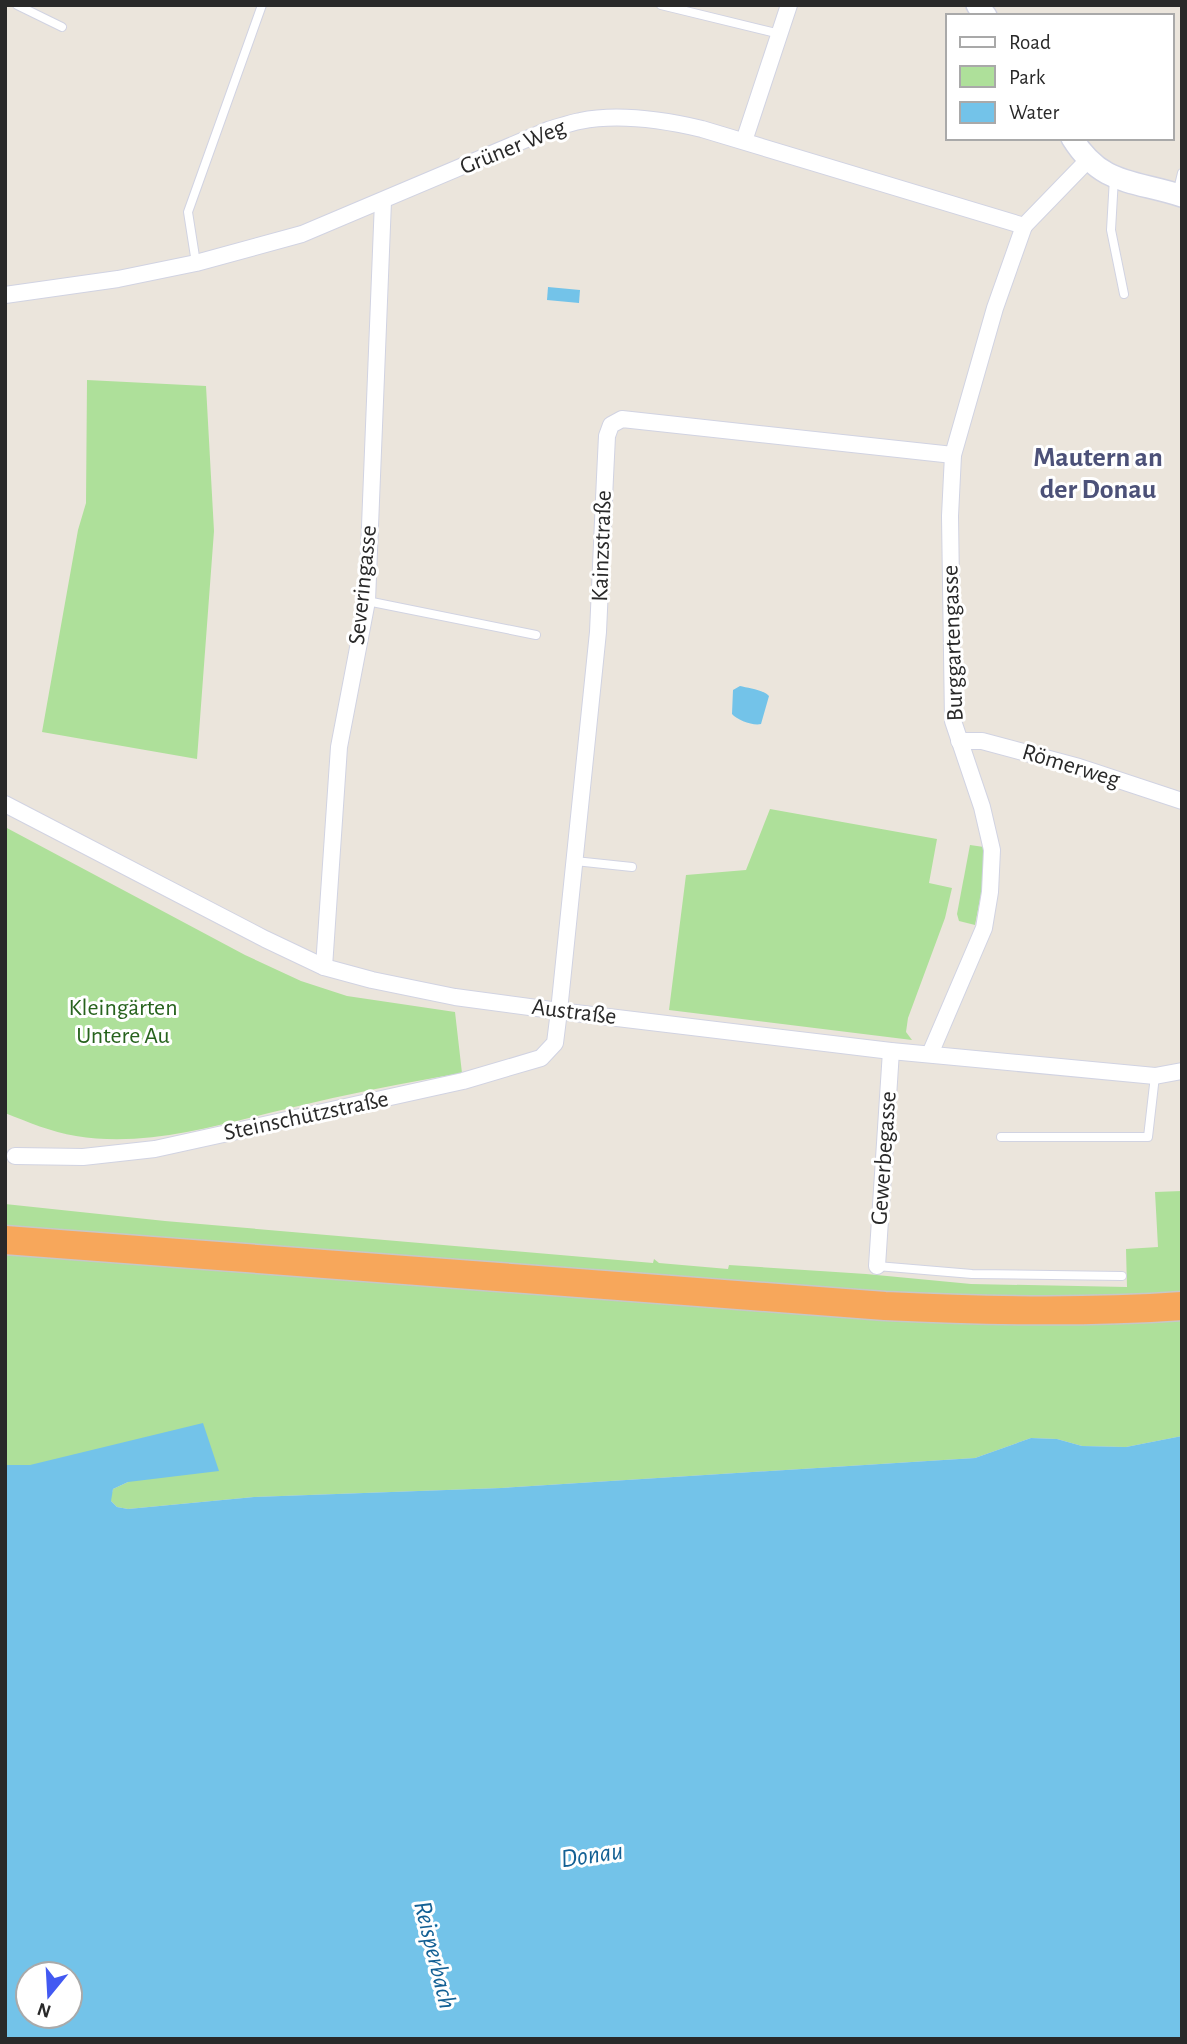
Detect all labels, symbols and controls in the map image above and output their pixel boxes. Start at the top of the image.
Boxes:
legend [946,14,1173,140]
text: Road [1009,32,1051,53]
text: Park [1009,67,1046,88]
text: Water [1009,102,1059,123]
street label: Grüner Weg [457,115,570,179]
district label: Mautern an der Donau [1033,444,1163,504]
street label: Kainzstraße [588,490,616,602]
street label: Severingasse [345,524,381,646]
street label: Burggartengasse [938,564,968,722]
street label: Römerweg [1019,740,1123,792]
street label: Austraße [530,995,618,1029]
park label: Kleingärten Untere Au [68,996,178,1048]
street label: Steinschützstraße [221,1087,391,1145]
street label: Gewerbegasse [867,1090,901,1226]
water label: Donau [559,1838,625,1872]
water label: Reisperbach [409,1898,461,2012]
north arrow [14,1960,84,2030]
text: N [35,1999,53,2021]

